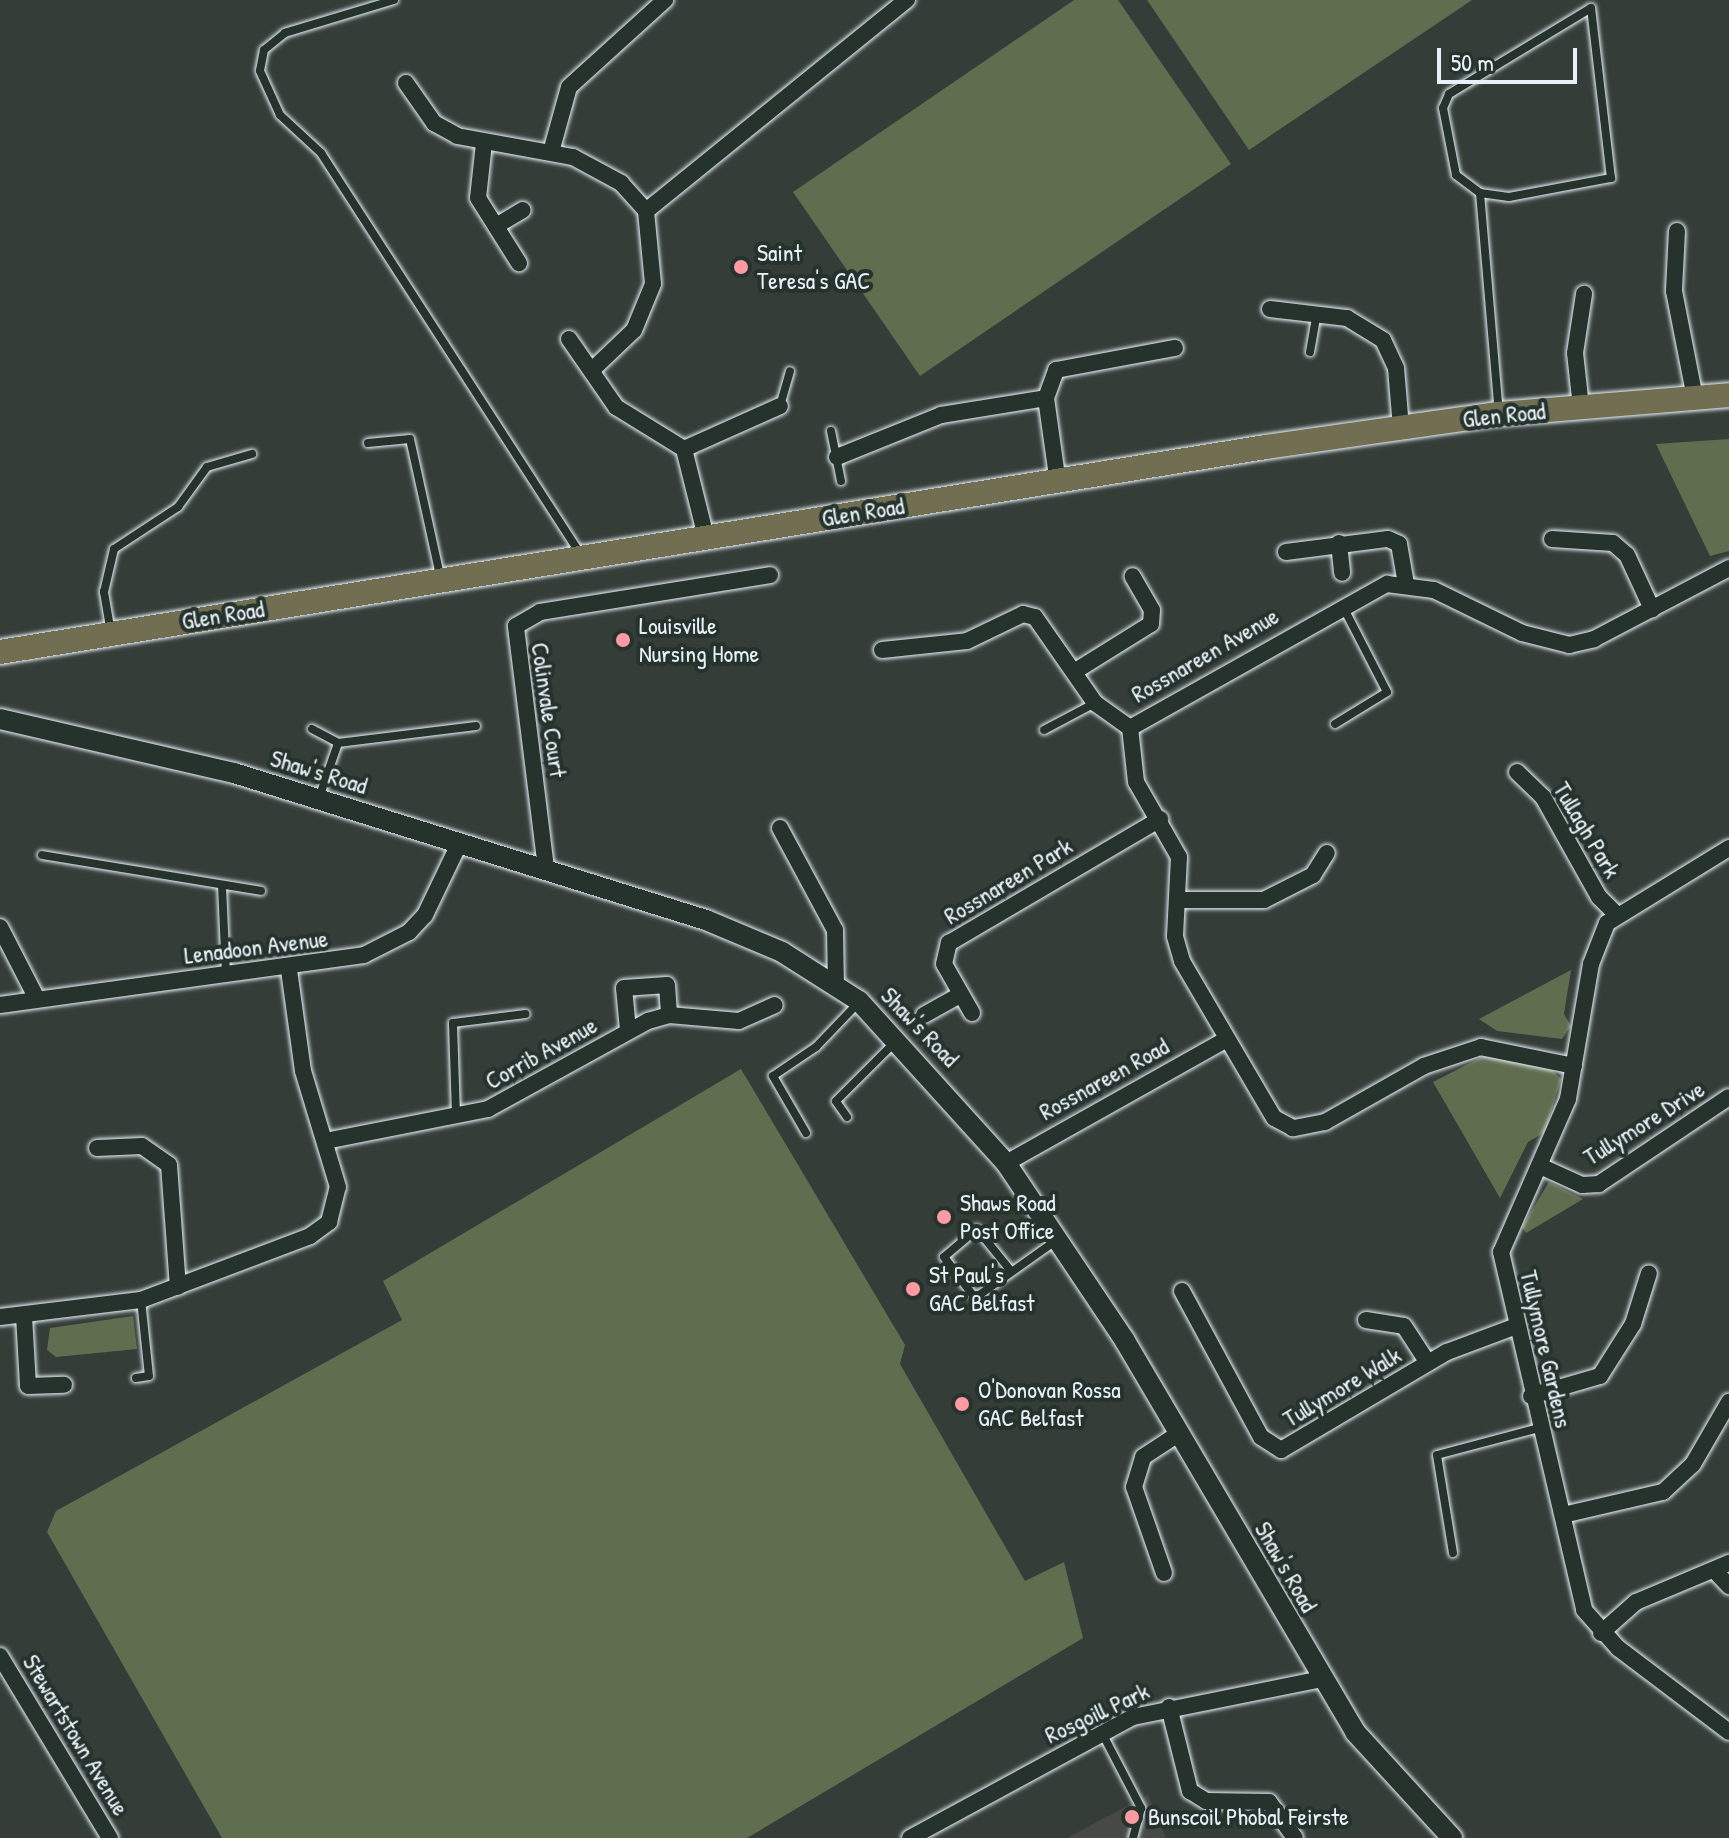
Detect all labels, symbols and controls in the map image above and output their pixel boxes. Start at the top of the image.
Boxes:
scale bar [1441,32,1581,82]
text: 50 m [1451,46,1494,78]
place label: Saint Teresa's GAC [757,239,870,295]
marker: Saint Teresa's GAC [732,258,750,276]
street label: Glen Road [1461,396,1547,434]
street label: Glen Road [820,491,906,533]
street label: Glen Road [180,594,266,636]
street label: Rossnareen Avenue [1126,601,1284,709]
place label: Louisville Nursing Home [639,612,759,668]
marker: Louisville Nursing Home [614,631,632,649]
street label: Colinvale Court [525,641,573,779]
street label: Shaw's Road [267,744,371,800]
street label: Tullagh Park [1547,777,1627,883]
street label: Rossnareen Park [939,832,1077,930]
street label: Lenadoon Avenue [182,924,330,970]
street label: Shaw's Road [875,981,965,1073]
street label: Corrib Avenue [480,1011,602,1095]
street label: Rossnareen Road [1034,1032,1174,1126]
street label: Tullymore Drive [1578,1075,1710,1171]
place label: Shaws Road Post Office [960,1189,1056,1245]
marker: Shaws Road Post Office [935,1208,953,1226]
place label: St Paul's GAC Belfast [929,1261,1035,1317]
street label: Tullymore Gardens [1514,1267,1578,1431]
marker: St Paul's GAC Belfast [904,1280,922,1298]
street label: Tullymore Walk [1278,1341,1406,1433]
place label: O'Donovan Rossa GAC Belfast [978,1376,1121,1432]
marker: O'Donovan Rossa GAC Belfast [953,1395,971,1413]
street label: Shaw's Road [1249,1517,1323,1617]
street label: Stewartstown Avenue [17,1649,135,1821]
street label: Rosgoill Park [1040,1676,1154,1750]
place label: Bunscoil Phobal Feirste [1148,1803,1349,1831]
marker: Bunscoil Phobal Feirste [1123,1808,1141,1826]

